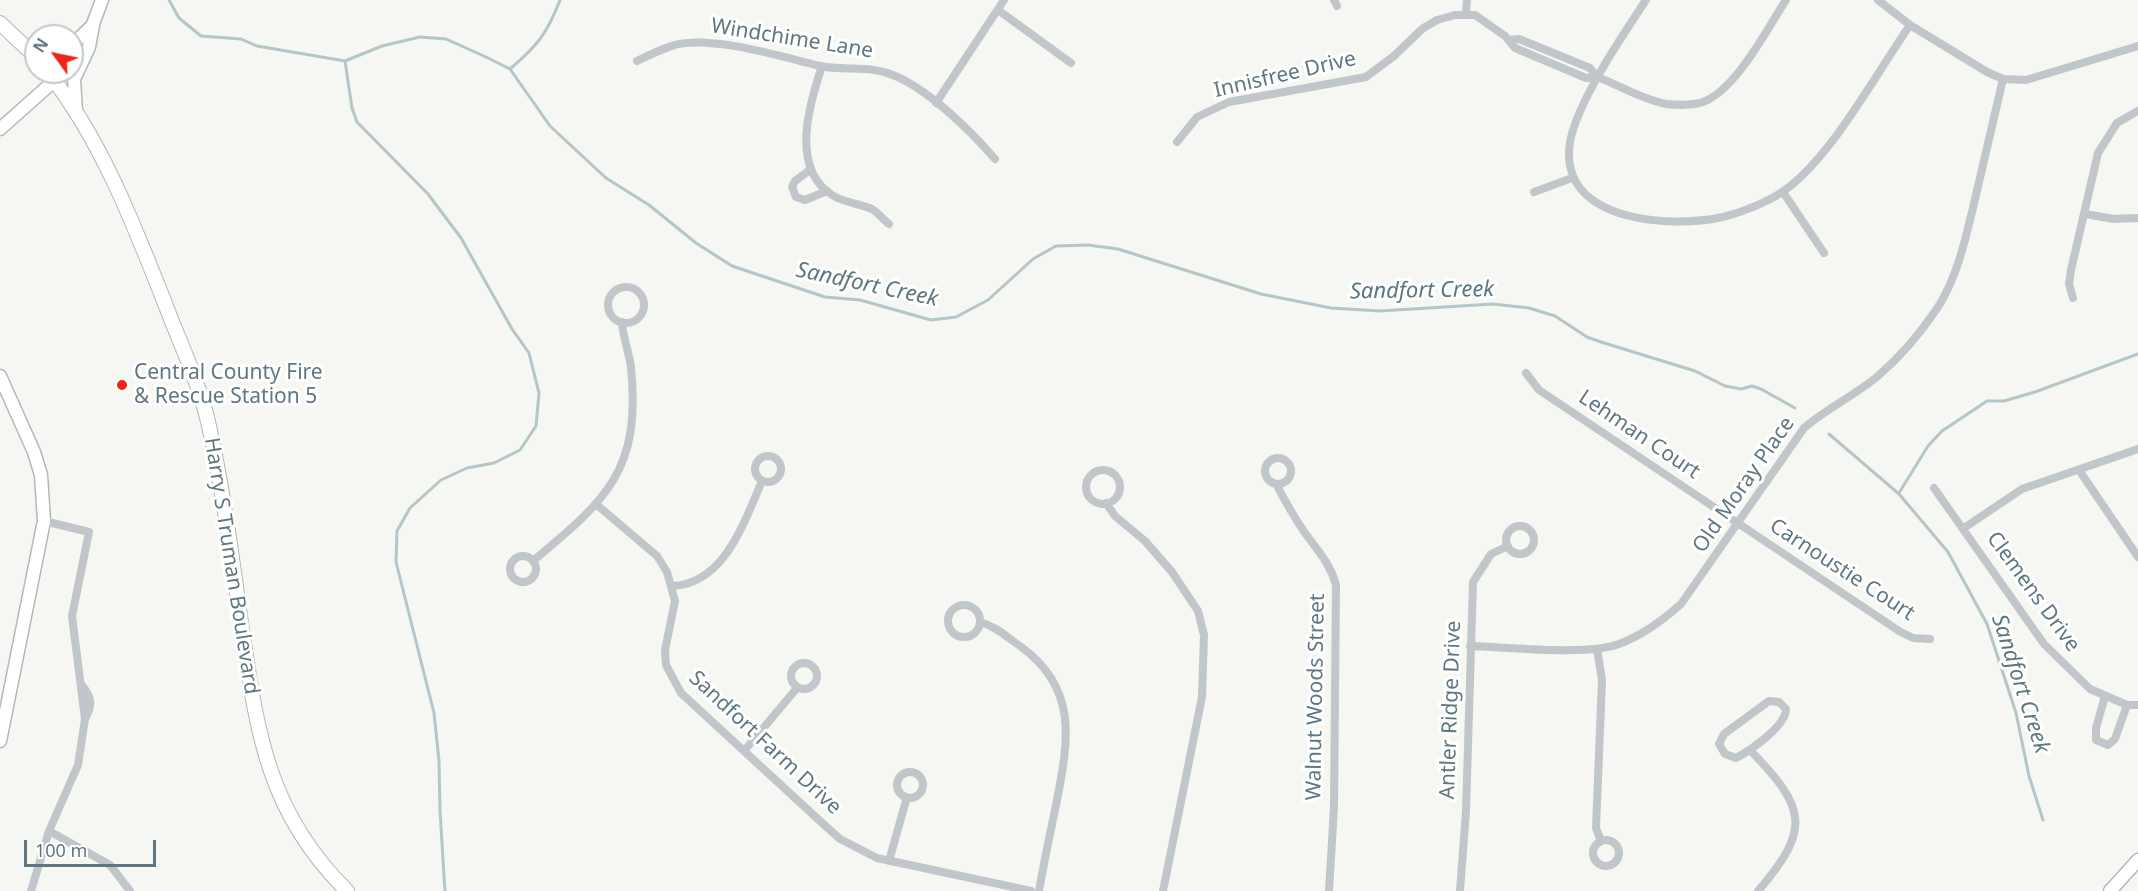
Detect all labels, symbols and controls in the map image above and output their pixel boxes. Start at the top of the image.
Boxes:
street label: Windchime Lane [709,14,875,64]
north arrow [24,24,84,84]
text: N [28,34,53,57]
street label: Innisfree Drive [1211,46,1359,104]
water label: Sandfort Creek [794,257,940,313]
water label: Sandfort Creek [1350,277,1494,305]
place label: Central County Fire & Rescue Station 5 [134,360,323,410]
marker: Central County Fire & Rescue Station 5 [115,378,129,392]
street label: Lehman Court [1574,385,1704,485]
street label: Old Moray Place [1688,412,1800,558]
street label: Harry S Truman Boulevard [198,436,264,696]
street label: Carnoustie Court [1765,514,1919,626]
street label: Clemens Drive [1981,527,2085,657]
street label: Walnut Woods Street [1302,593,1330,801]
water label: Sandfort Creek [1985,611,2055,757]
street label: Antler Ridge Drive [1435,620,1467,800]
street label: Sandfort Farm Drive [684,666,846,820]
scale bar [27,828,159,866]
text: 100 m [35,838,87,862]

